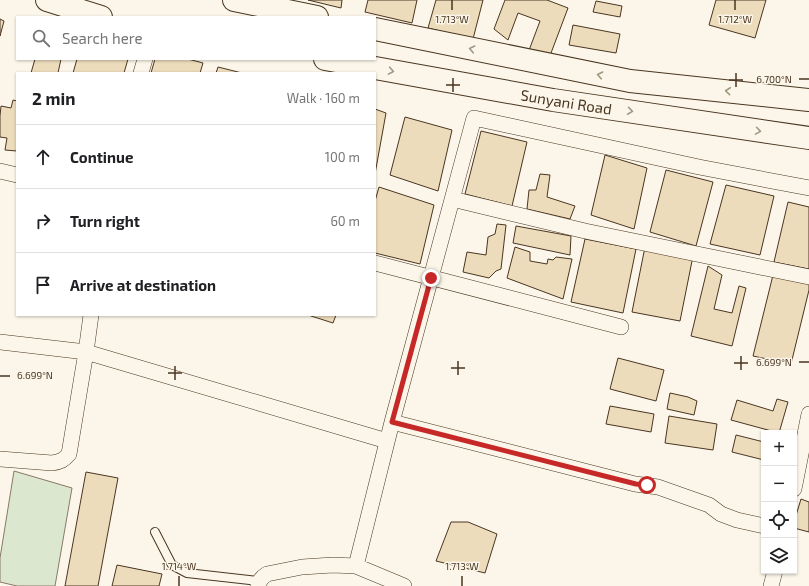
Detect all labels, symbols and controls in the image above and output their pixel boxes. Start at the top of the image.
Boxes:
text: 1.713°W [435,13,469,25]
text: 1.712°W [718,13,752,25]
search box [16,16,376,60]
icon: search [30,27,52,49]
text: Search here [62,29,143,47]
one-way arrow [469,45,475,53]
one-way arrow [388,66,394,75]
one-way arrow [596,71,603,80]
text: 6.700°N [756,73,792,85]
street label: Sunyani Road [519,85,613,118]
one-way arrow [725,87,731,96]
text: 2 min [32,88,75,108]
text: Walk · 160 m [287,90,360,106]
one-way arrow [627,106,633,115]
one-way arrow [755,126,761,135]
icon: ahead [32,146,54,168]
text: Continue [70,148,133,166]
text: 100 m [325,149,360,165]
icon: right [32,210,54,232]
text: Turn right [70,212,140,230]
text: 60 m [330,213,360,229]
route end [422,269,440,287]
icon: arrive [32,274,54,296]
text: Arrive at destination [70,276,216,294]
text: 6.699°N [756,356,792,368]
text: 6.699°N [17,369,53,381]
map controls [761,430,797,574]
button: + [761,430,797,466]
button: − [761,466,797,502]
route start [638,476,656,494]
button: locate [761,502,797,538]
button: layers [761,538,797,574]
text: 1.714°W [162,560,197,572]
text: 1.713°W [445,560,479,572]

